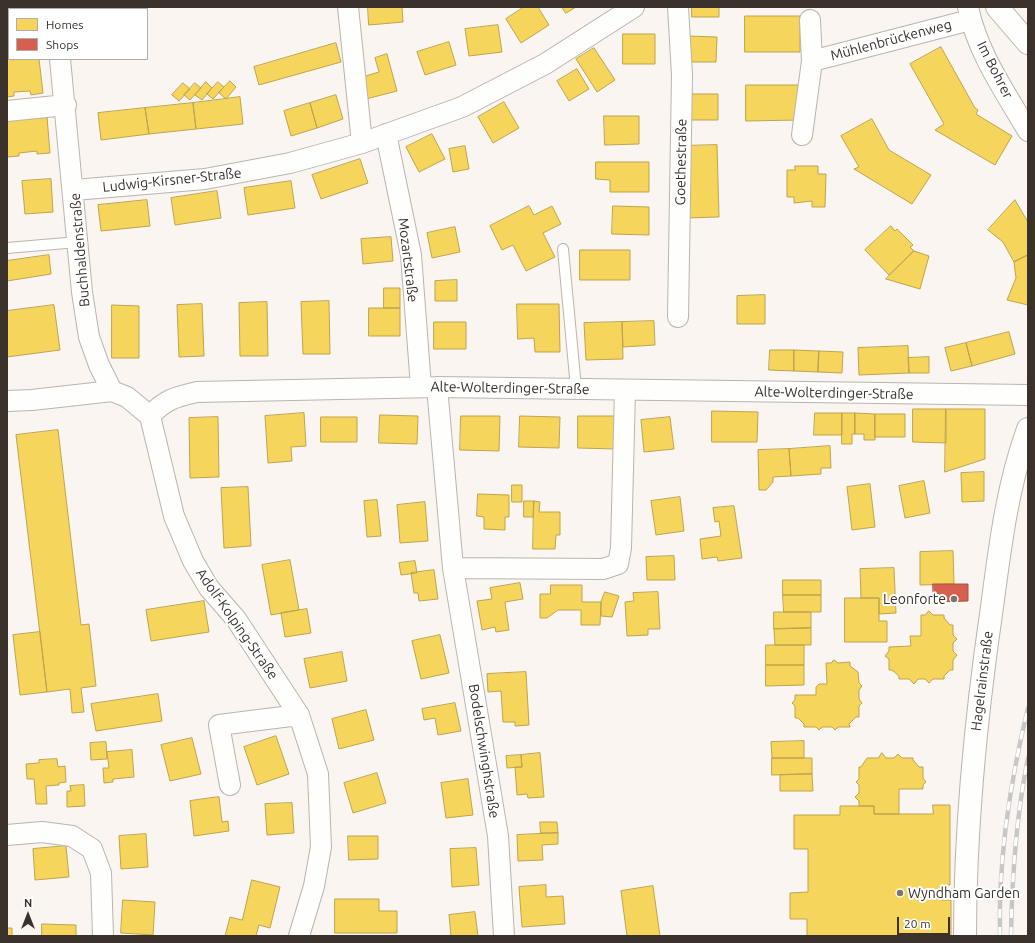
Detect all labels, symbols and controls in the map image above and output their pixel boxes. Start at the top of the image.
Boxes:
legend [8,8,148,60]
street label: Mühlenbrückenweg [829,16,953,64]
text: Homes [46,18,84,31]
text: Shops [46,38,78,51]
street label: Im Bohrer [973,38,1017,102]
street label: Goethestraße [672,119,690,205]
street label: Ludwig-Kirsner-Straße [102,164,242,196]
street label: Buchhaldenstraße [67,192,93,308]
street label: Mozartstraße [394,217,422,303]
street label: Alte-Wolterdinger-Straße [430,378,590,398]
street label: Alte-Wolterdinger-Straße [754,383,914,403]
street label: Adolf-Kolping-Straße [192,565,282,683]
place label: Leonforte [883,591,946,607]
marker: Leonforte [949,594,959,604]
street label: Hagelrainstraße [968,630,996,732]
street label: Bodelschwinghstraße [465,683,503,819]
place label: Wyndham Garden [908,885,1020,901]
marker: Wyndham Garden [895,888,905,898]
north arrow [8,895,48,935]
text: N [24,897,32,909]
scale bar [899,909,952,935]
text: 20 m [904,917,931,930]

